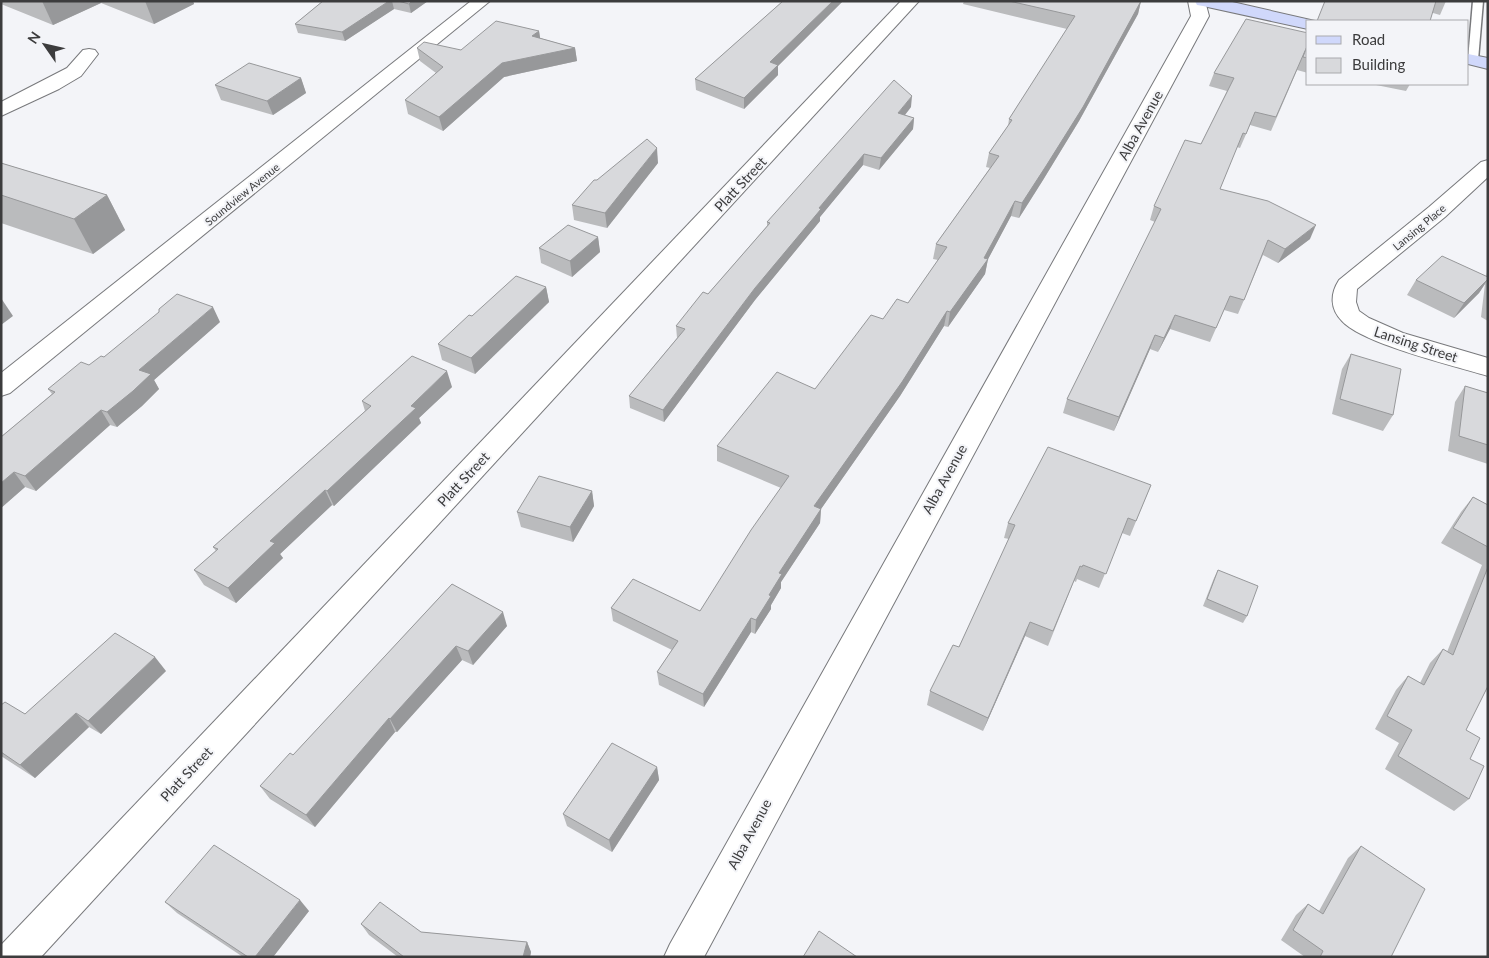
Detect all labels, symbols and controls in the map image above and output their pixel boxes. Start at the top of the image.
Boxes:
north arrow [20,20,70,70]
legend [1306,20,1469,85]
text: N [24,28,44,47]
text: Road [1352,30,1385,48]
text: Building [1352,55,1405,73]
street label: Alba Avenue [1114,87,1166,163]
street label: Platt Street [710,153,770,215]
street label: Soundview Avenue [202,160,282,228]
street label: Lansing Place [1390,201,1448,253]
street label: Lansing Street [1372,322,1460,366]
street label: Alba Avenue [918,441,970,517]
street label: Platt Street [433,448,493,510]
street label: Platt Street [156,743,216,805]
street label: Alba Avenue [723,796,775,872]

